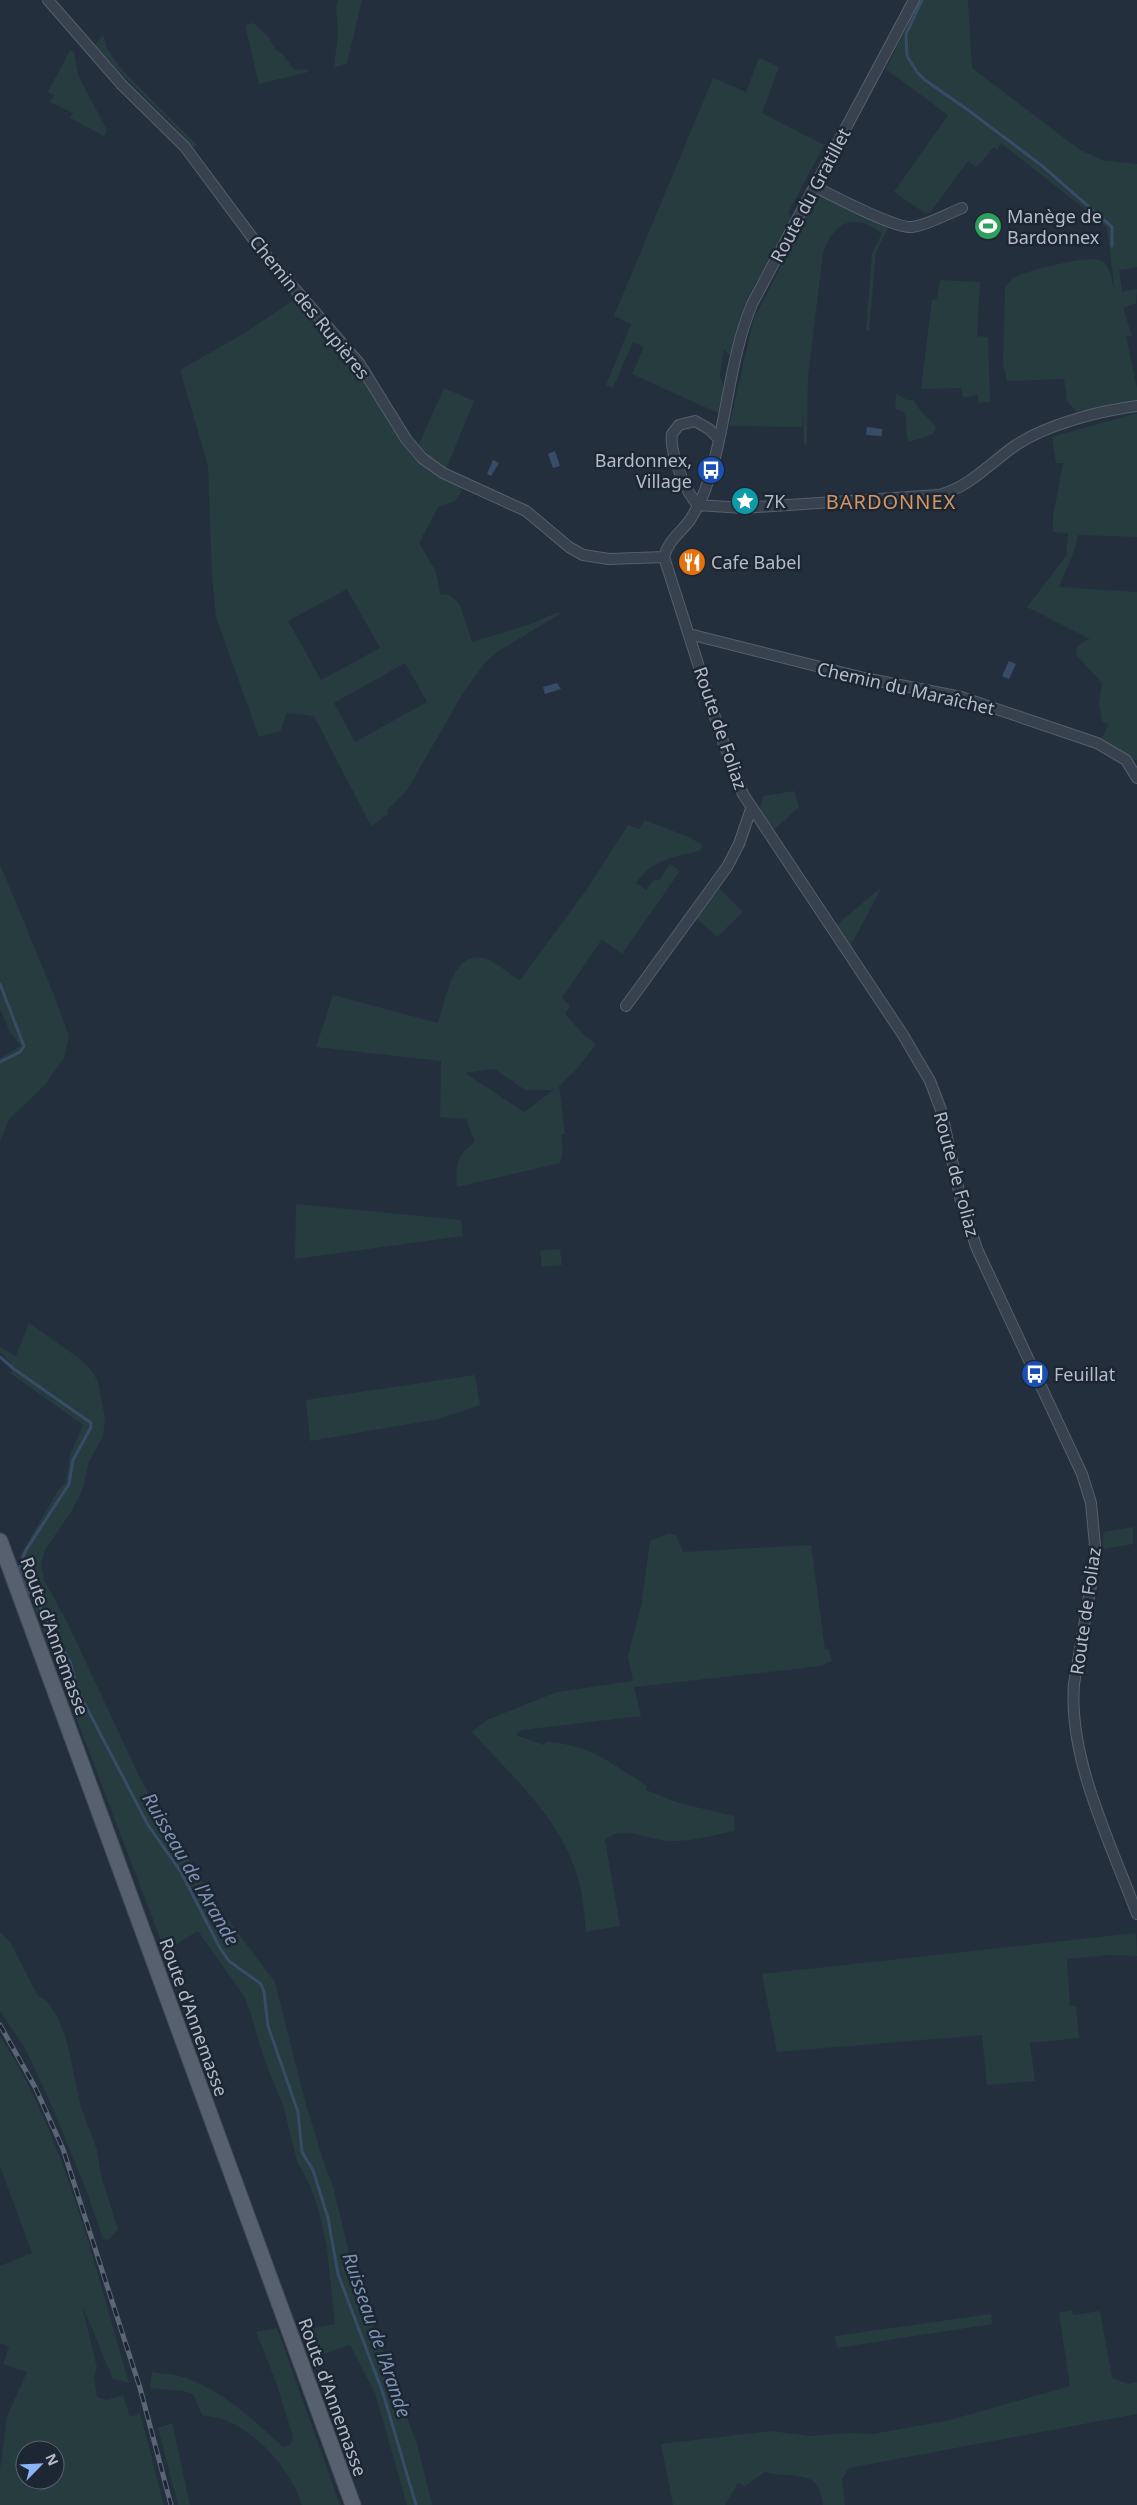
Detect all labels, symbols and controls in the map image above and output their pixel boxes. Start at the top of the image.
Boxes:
street label: Route du Gratillet [764,123,856,266]
place label: Manège de Bardonnex [1007,204,1102,249]
sports icon: Manège de Bardonnex [973,211,1003,241]
street label: Chemin des Rupières [245,230,375,384]
place label: Bardonnex, Village [595,448,692,493]
bus stop icon: Bardonnex, Village [696,455,726,485]
place icon: 7K [730,486,760,516]
district label: BARDONNEX [826,488,956,515]
place label: 7K [764,489,786,513]
restaurant icon: Cafe Babel [677,547,707,577]
place label: Cafe Babel [711,550,801,574]
street label: Chemin du Maraîchet [815,656,998,720]
street label: Route de Foliaz [689,663,753,793]
street label: Route de Foliaz [929,1109,985,1239]
bus stop icon: Feuillat [1020,1359,1050,1389]
place label: Feuillat [1054,1362,1116,1386]
street label: Route de Foliaz [1064,1546,1106,1676]
street label: Route d'Annemasse [15,1554,95,1718]
water label: Ruisseau de l'Arande [137,1788,245,1950]
street label: Route d'Annemasse [154,1935,234,2099]
water label: Ruisseau de l'Arande [337,2249,417,2421]
street label: Route d'Annemasse [293,2315,373,2479]
north arrow [15,2440,65,2490]
text: N [41,2450,63,2469]

